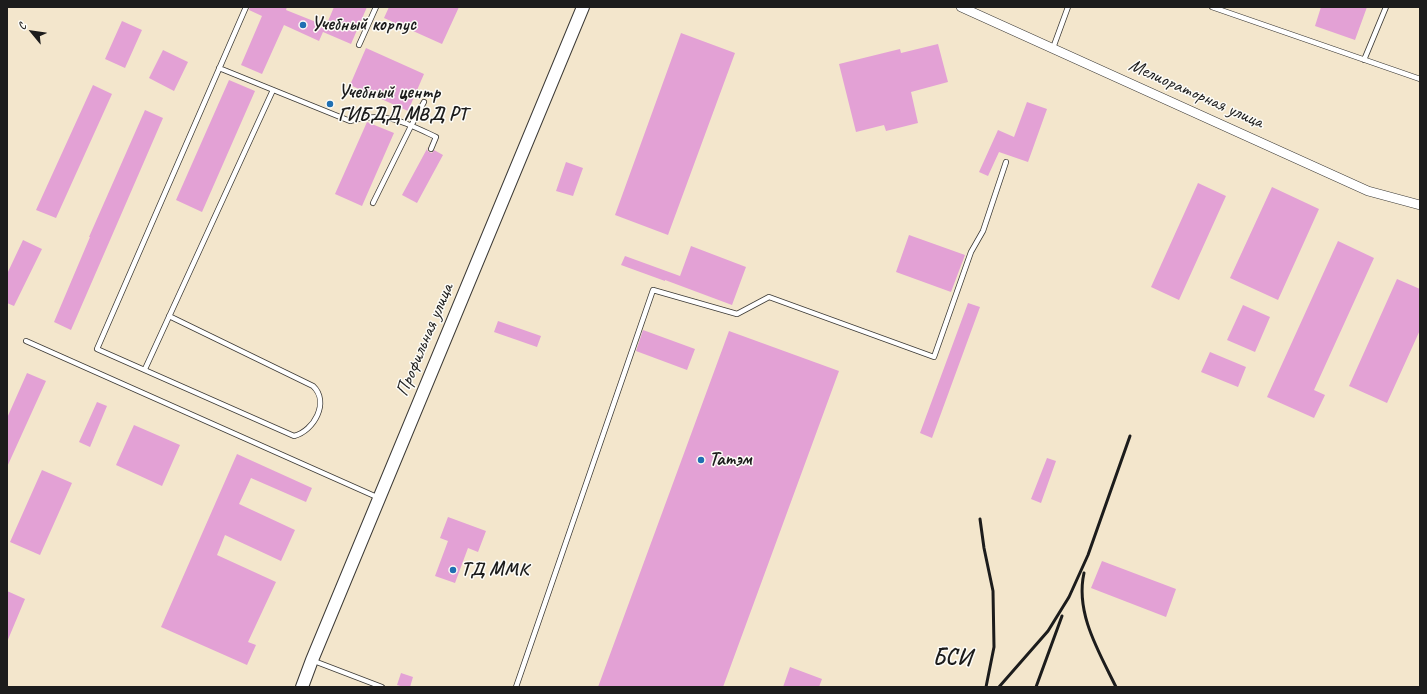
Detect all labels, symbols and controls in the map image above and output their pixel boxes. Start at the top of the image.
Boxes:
north arrow [12,12,52,52]
place label: Учебный корпус [311,14,416,36]
text: С [14,20,29,32]
marker: Учебный корпус [298,20,308,30]
street label: Мелиораторная улица [1125,54,1267,134]
place label: Учебный центр ГИБДД МВД РТ [338,82,467,126]
marker: Учебный центр ГИБДД МВД РТ [325,99,335,109]
street label: Профильная улица [391,280,459,400]
place label: Татэм [709,449,752,471]
marker: Татэм [696,455,706,465]
place label: ТД ММК [461,559,528,581]
marker: ТД ММК [448,565,458,575]
district label: БСИ [932,644,972,672]

